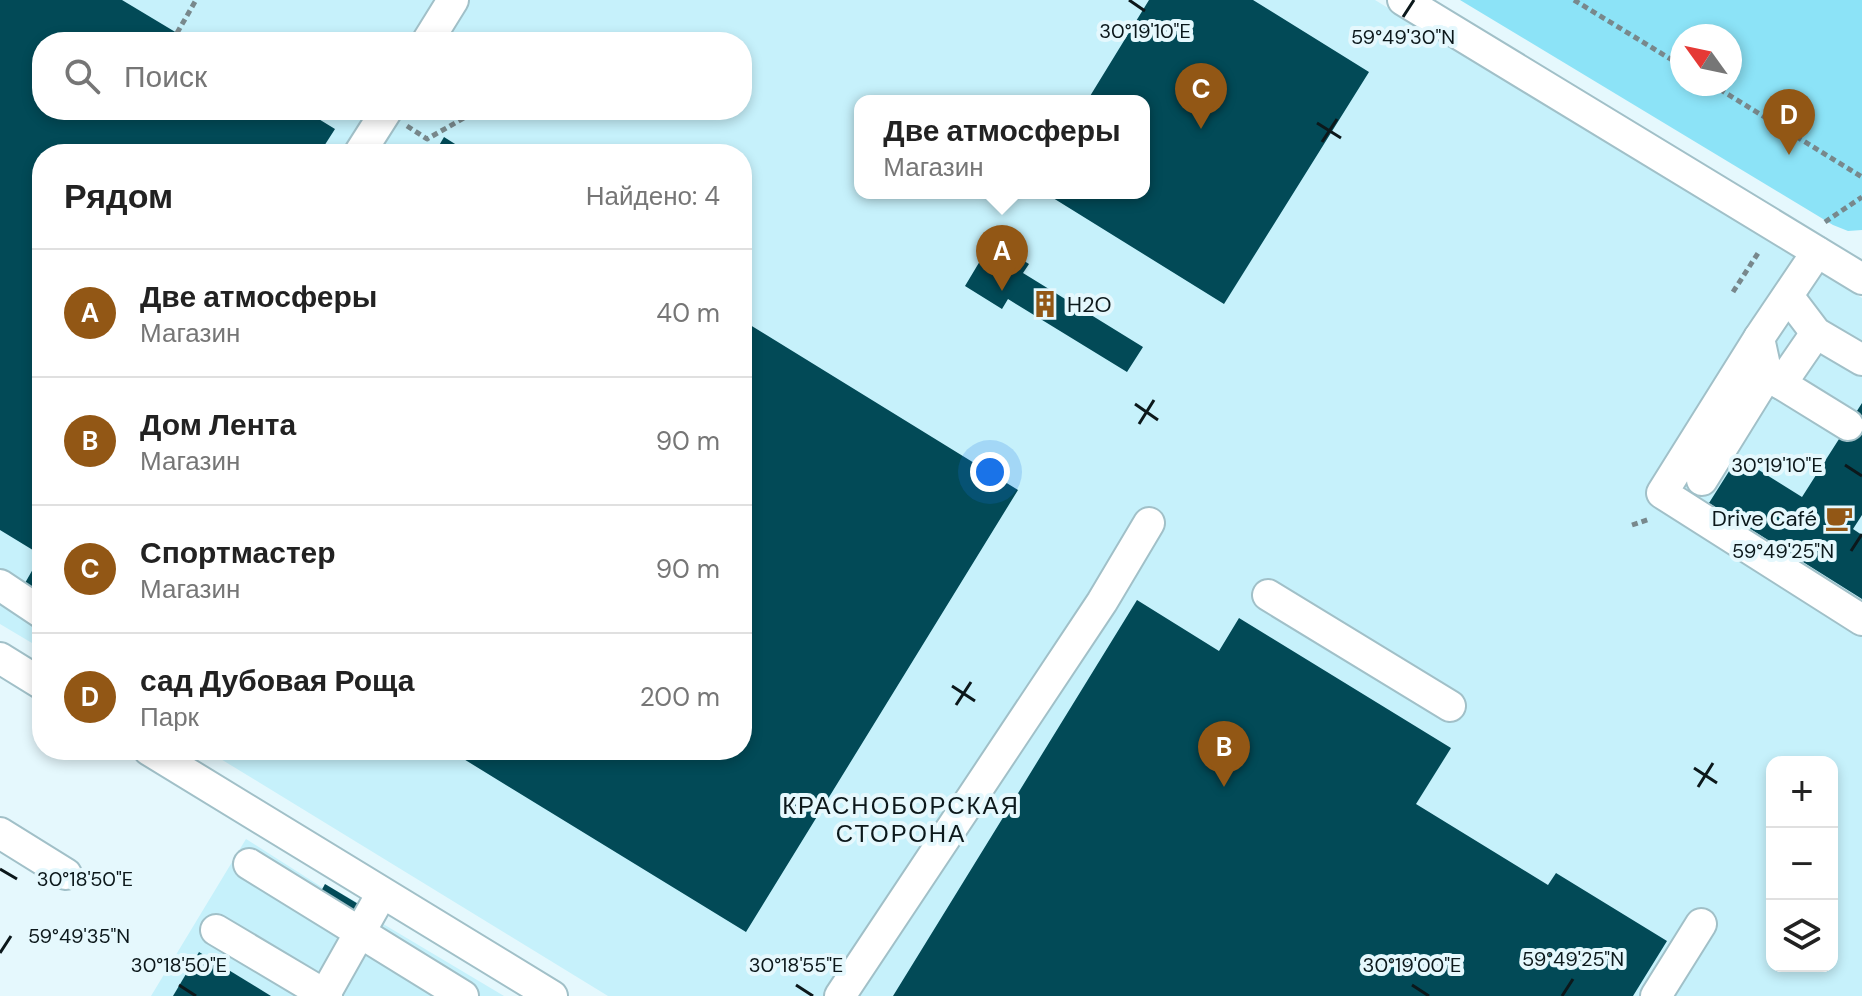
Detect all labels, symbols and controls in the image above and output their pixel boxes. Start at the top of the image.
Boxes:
text: 30°19'10"E [1099,18,1191,44]
text: 59°49'30"N [1351,24,1455,50]
north arrow [1670,24,1742,96]
search box [32,32,752,120]
icon: search [60,54,104,98]
text: Поиск [124,57,207,96]
pin: C [1175,63,1227,129]
pin: D [1763,89,1815,155]
popup [854,95,1150,199]
text: Две атмосферы [883,111,1121,150]
text: Магазин [883,150,984,184]
text: Рядом [64,174,173,219]
text: Найдено: 4 [586,179,720,213]
pin: A [976,225,1028,291]
text: Две атмосферы [140,277,377,316]
building icon: H2O [1030,289,1060,319]
place label: H2O [1067,290,1111,319]
text: A [81,296,99,330]
text: 40 m [656,296,720,330]
text: Магазин [140,316,240,350]
text: Дом Лента [140,405,296,444]
text: B [82,424,98,458]
text: 90 m [656,424,720,458]
text: Магазин [140,444,240,478]
your location [970,452,1010,492]
text: 30°19'10"E [1731,452,1823,478]
cafe icon: Drive Café [1824,503,1854,533]
place label: Drive Café [1712,504,1817,533]
text: Спортмастер [140,533,336,572]
text: 59°49'25"N [1732,538,1834,564]
text: C [80,552,100,586]
text: 90 m [656,552,720,586]
text: Магазин [140,572,240,606]
text: сад Дубовая Роща [140,661,414,700]
text: D [81,680,99,714]
text: 200 m [640,680,720,714]
text: Парк [140,700,199,734]
pin: B [1198,721,1250,787]
map controls [1766,756,1838,972]
button: + [1766,756,1838,828]
district label: КРАСНОБОРСКАЯ СТОРОНА [782,790,1020,849]
button: − [1766,828,1838,900]
text: 30°18'50"E [37,866,133,892]
button: layers [1766,900,1838,972]
text: 59°49'35"N [28,923,130,949]
text: 59°49'25"N [1522,946,1624,972]
text: 30°18'50"E [131,952,227,978]
text: 30°18'55"E [749,952,843,978]
text: 30°19'00"E [1363,952,1461,978]

